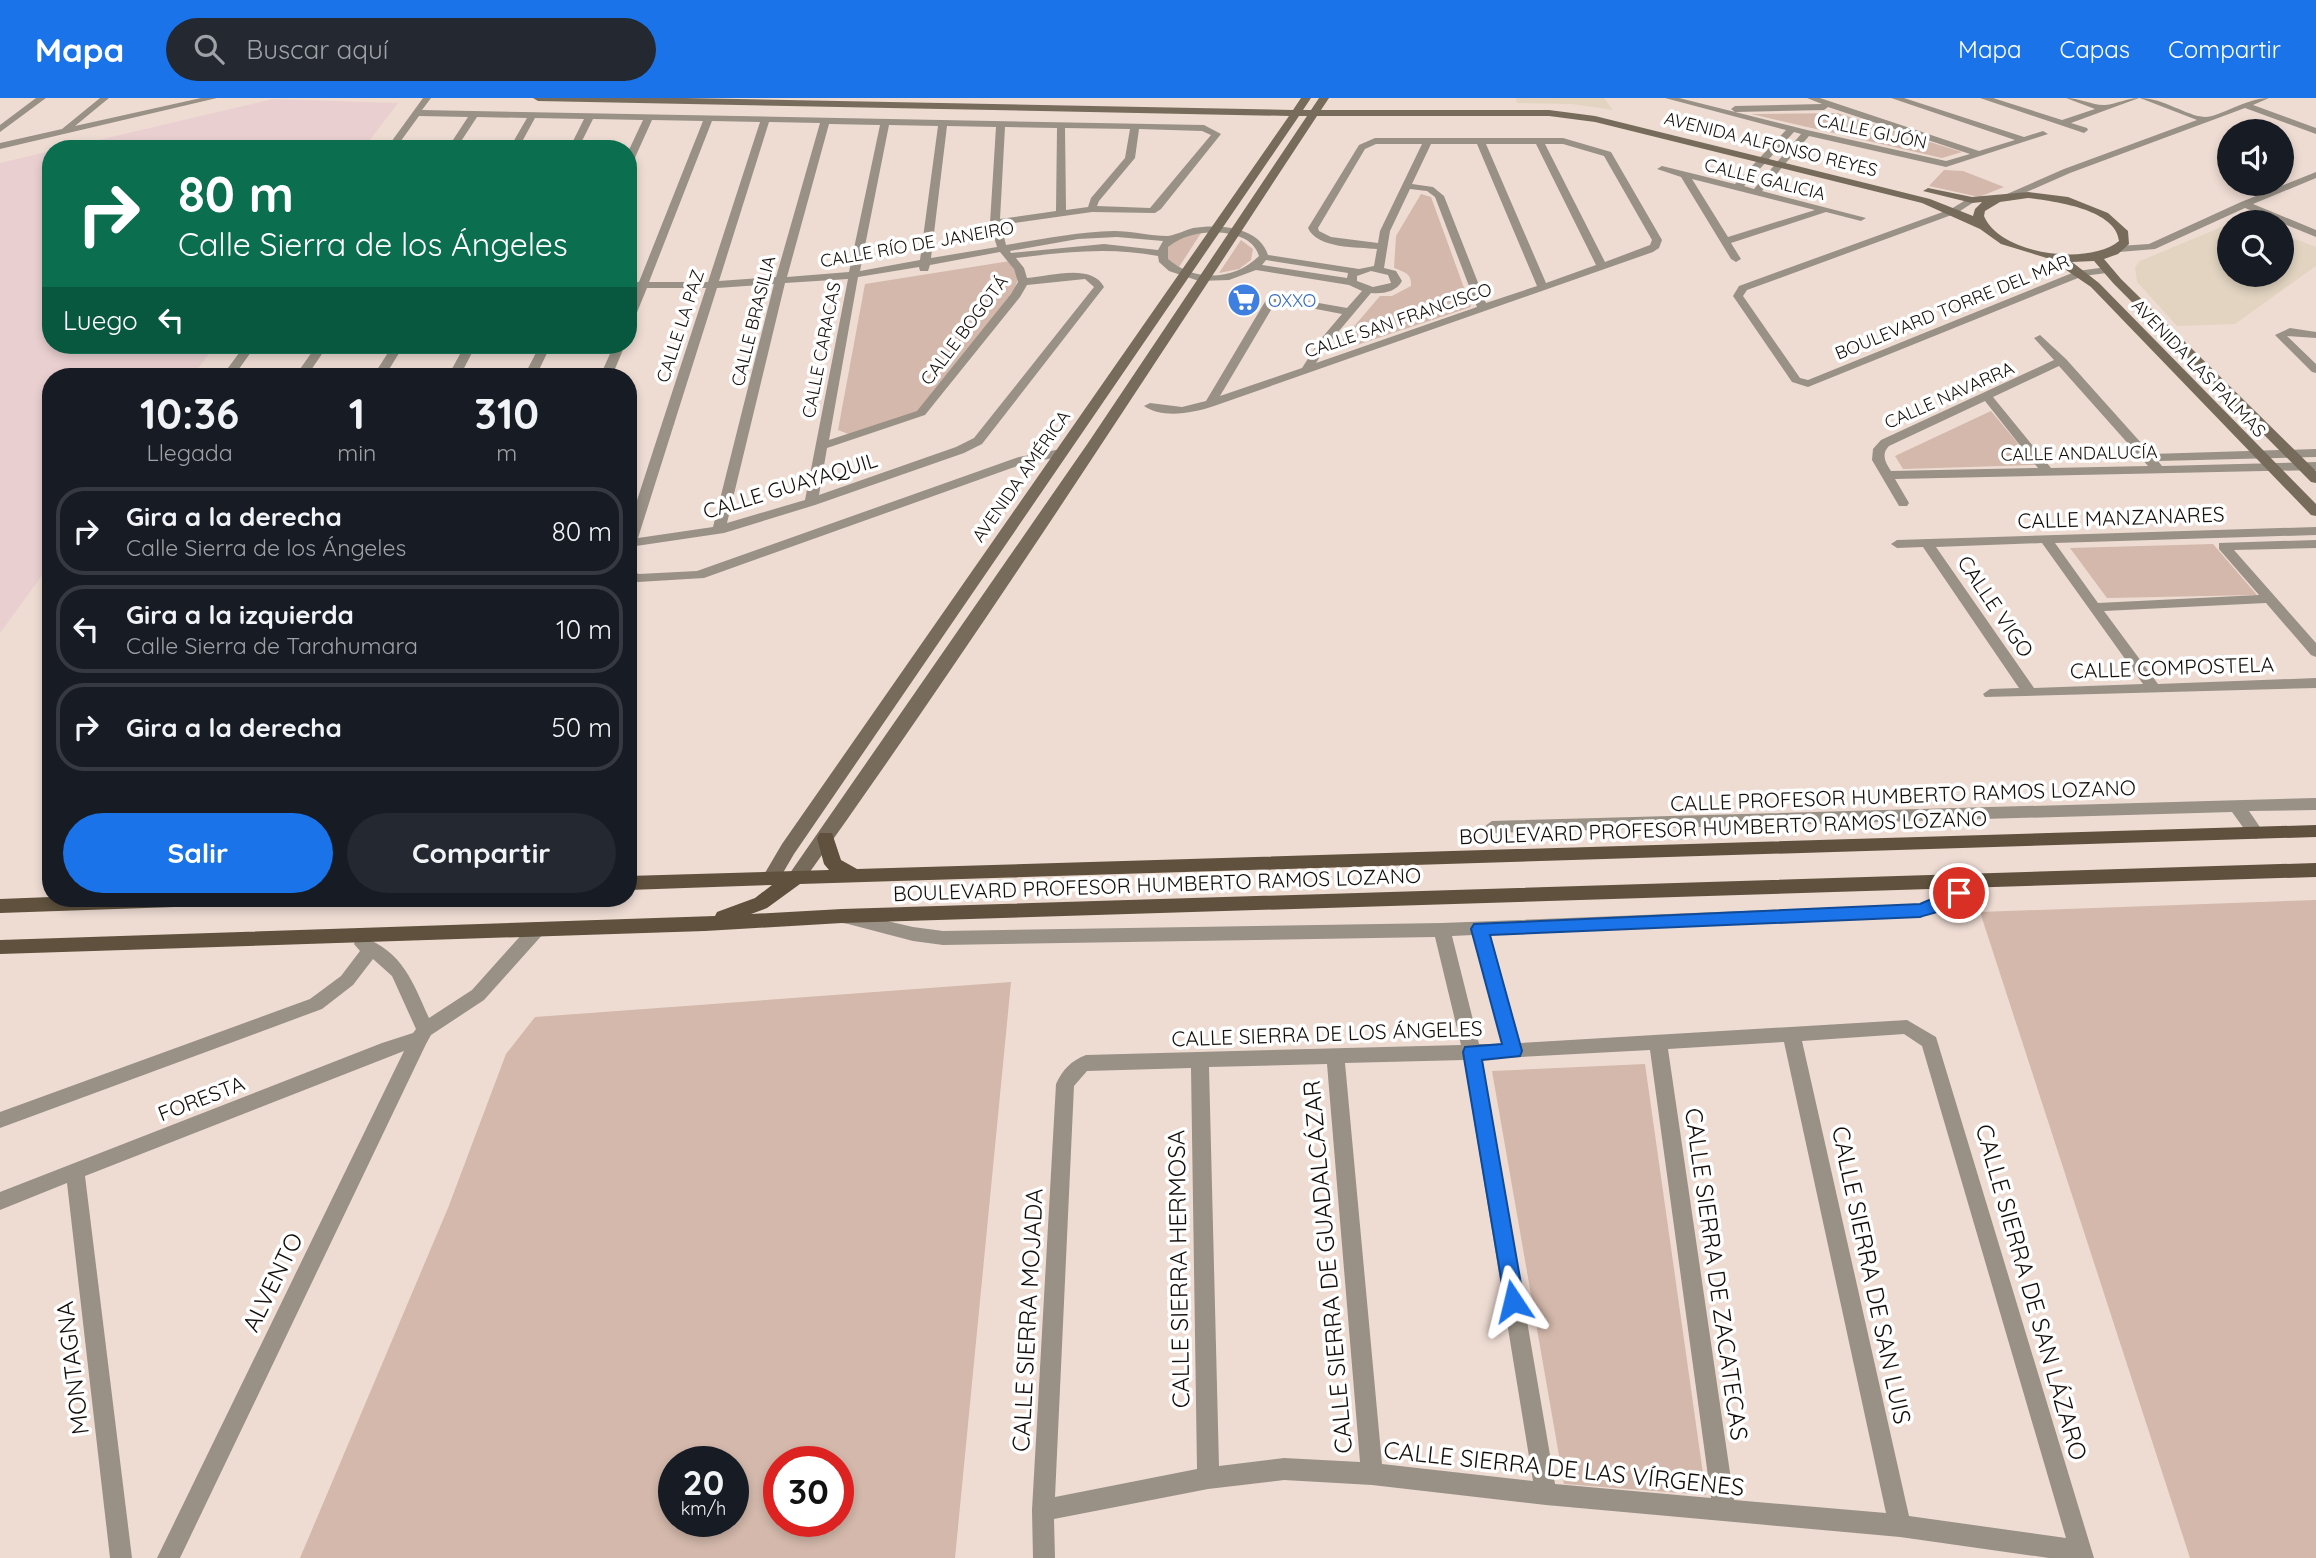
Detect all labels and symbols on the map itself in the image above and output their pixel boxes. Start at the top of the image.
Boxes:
street label: AVENIDA ALFONSO REYES [1662,106,1880,182]
street label: CALLE GIJÓN [1815,108,1929,154]
street label: CALLE GALICIA [1702,153,1828,205]
street label: CALLE RÍO DE JANEIRO [818,216,1016,272]
street label: BOULEVARD TORRE DEL MAR [1831,249,2073,365]
street label: CALLE BRASILIA [726,253,780,389]
street label: CALLE LA PAZ [651,267,709,385]
street label: CALLE BOGOTÁ [915,270,1013,389]
street label: CALLE SAN FRANCISCO [1301,277,1495,363]
street label: CALLE CARACAS [797,280,845,420]
supermarket icon: OXXO [1225,281,1263,319]
place label: OXXO [1268,289,1316,312]
street label: AVENIDA LAS PALMAS [2127,294,2271,442]
street label: CALLE NAVARRA [1881,356,2018,434]
street label: AVENIDA AMÉRICA [967,405,1075,546]
street label: CALLE ANDALUCÍA [2000,440,2158,466]
street label: CALLE GUAYAQUIL [699,446,881,524]
street label: CALLE MANZANARES [2017,500,2225,534]
street label: CALLE VIGO [1952,550,2040,662]
street label: CALLE COMPOSTELA [2069,650,2275,684]
street label: CALLE PROFESOR HUMBERTO RAMOS LOZANO [1670,774,2136,816]
street label: BOULEVARD PROFESOR HUMBERTO RAMOS LOZANO [1459,805,1987,849]
street label: BOULEVARD PROFESOR HUMBERTO RAMOS LOZANO [893,862,1421,906]
pin [1929,863,1989,923]
street label: CALLE SIERRA DE LOS ÁNGELES [1171,1015,1483,1051]
street label: FORESTA [154,1070,248,1126]
street label: CALLE SIERRA DE GUADALCÁZAR [1296,1079,1358,1455]
street label: CALLE SIERRA DE ZACATECAS [1679,1106,1755,1442]
street label: CALLE SIERRA DE SAN LÁZARO [1970,1120,2094,1464]
street label: CALLE SIERRA DE SAN LUIS [1826,1123,1918,1427]
street label: CALLE SIERRA HERMOSA [1161,1129,1195,1409]
street label: CALLE SIERRA MOJADA [1005,1188,1049,1452]
street label: ALVENTO [235,1228,309,1336]
position arrow [1476,1264,1550,1338]
street label: MONTAGNA [49,1300,95,1436]
street label: CALLE SIERRA DE LAS VÍRGENES [1382,1434,1746,1502]
speed limit sign: 30 [763,1446,854,1537]

